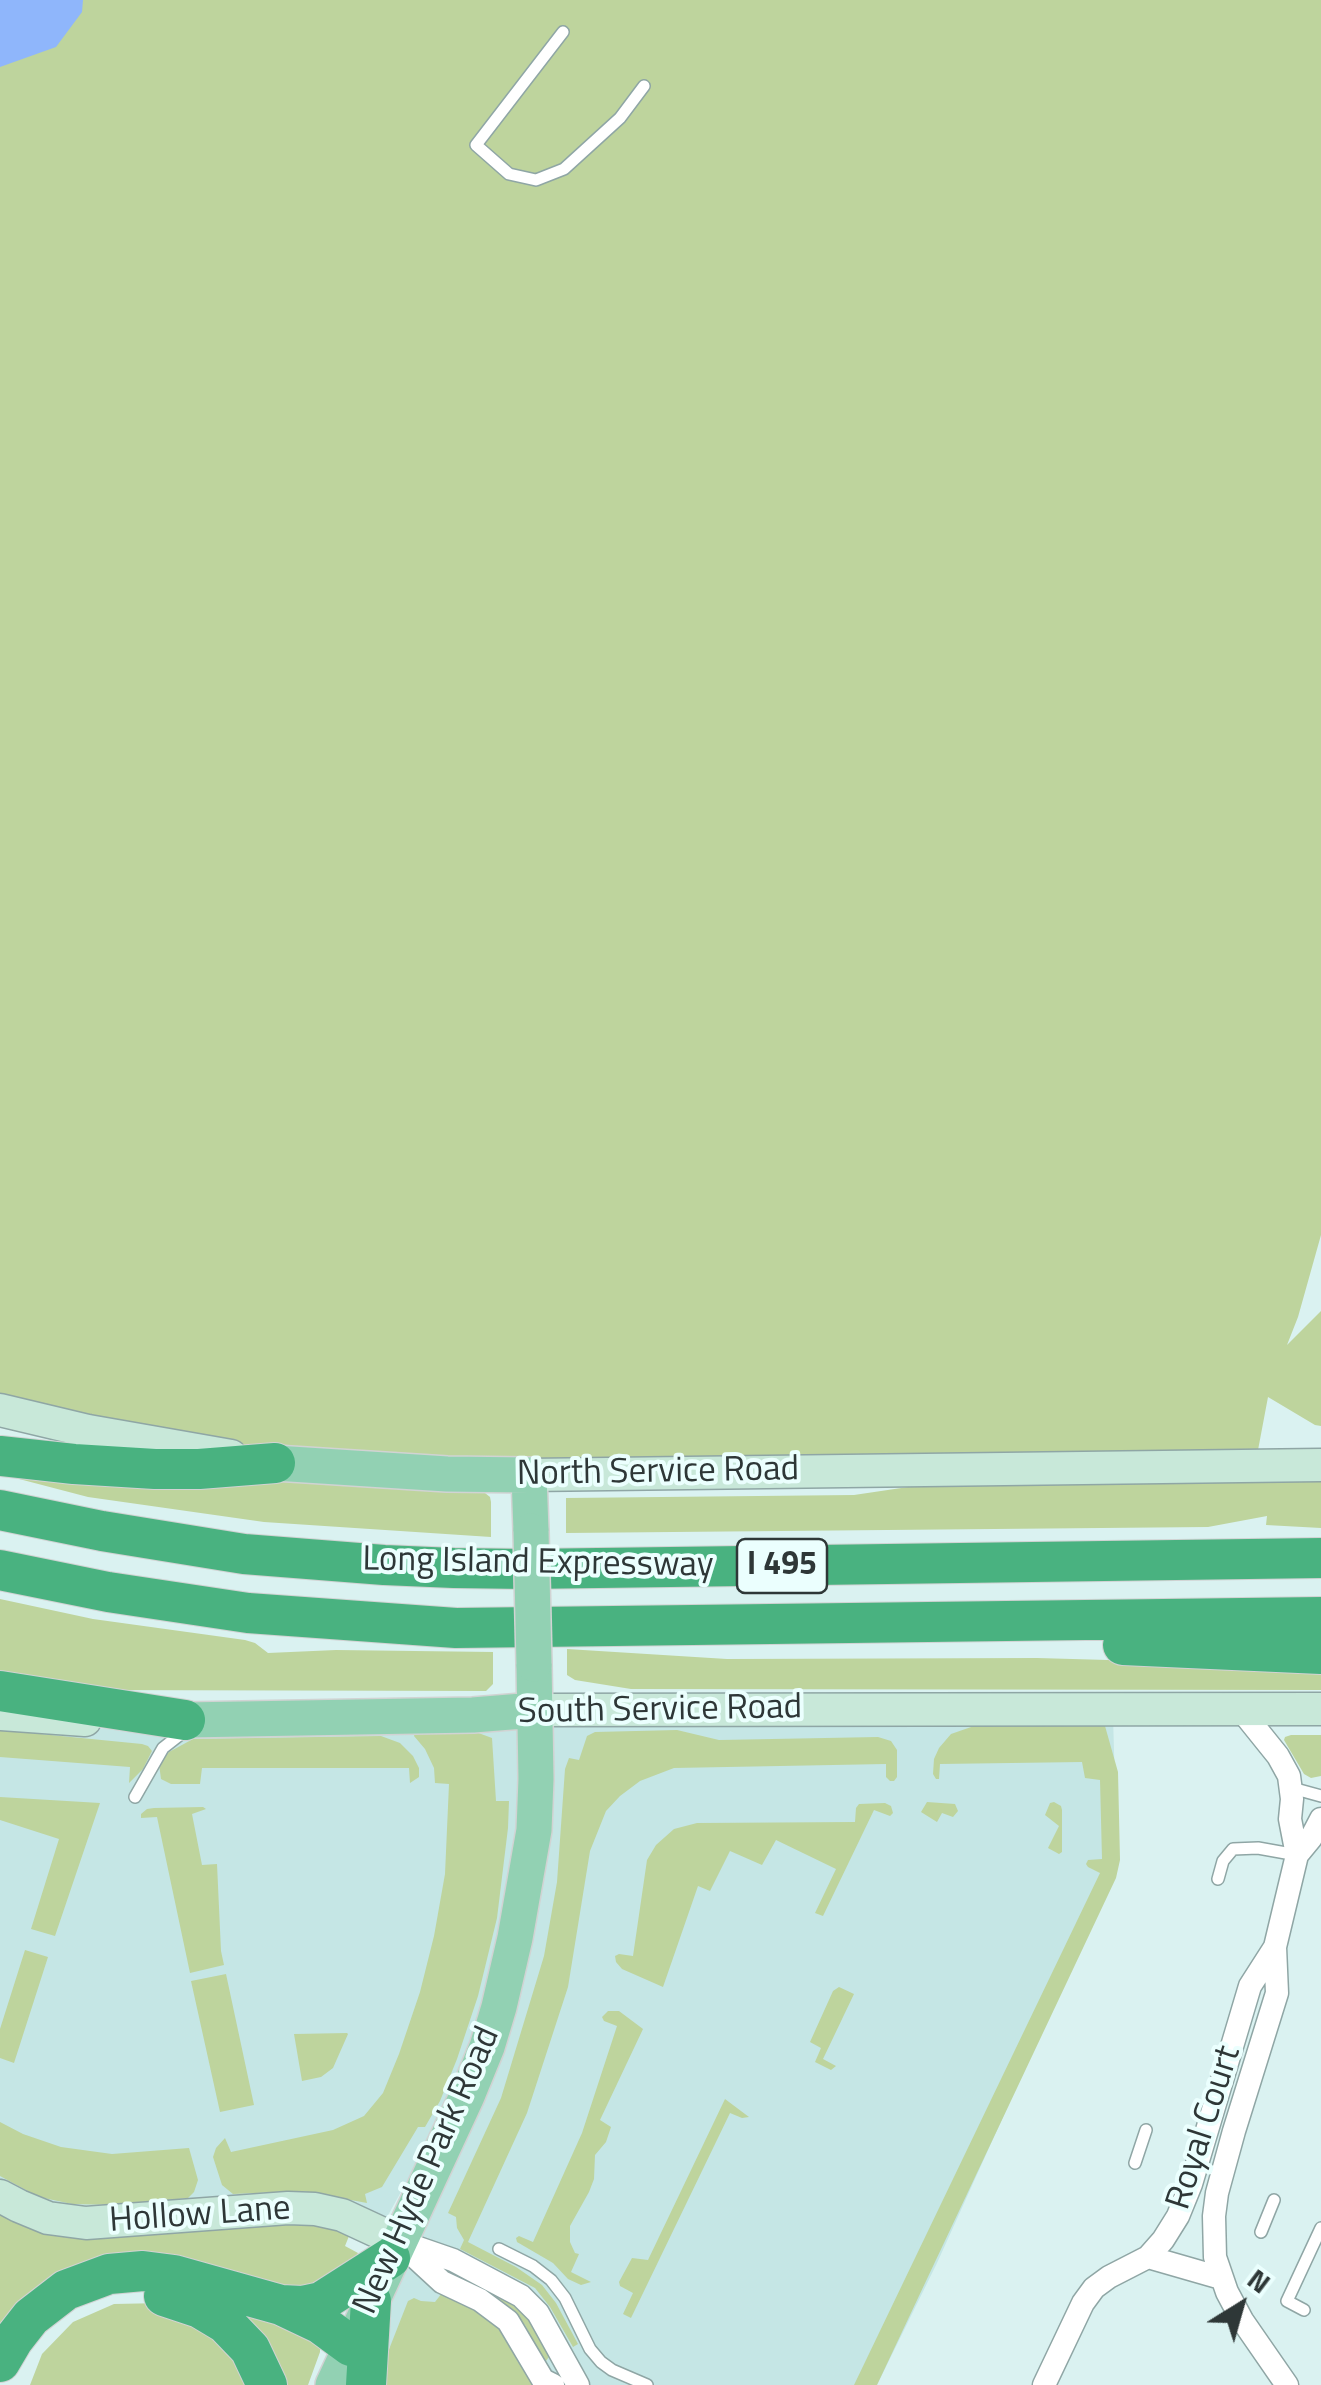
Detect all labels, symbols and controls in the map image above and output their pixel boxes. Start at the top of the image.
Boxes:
street label: North Service Road [517,1450,799,1496]
road number: I 495 [737,1539,827,1593]
street label: Long Island Expressway [362,1540,714,1588]
street label: South Service Road [518,1688,802,1734]
street label: New Hyde Park Road [346,2021,510,2321]
street label: Royal Court [1159,2041,1251,2215]
street label: Hollow Lane [108,2189,292,2243]
north arrow [1191,2255,1291,2355]
text: N [1239,2258,1280,2304]

